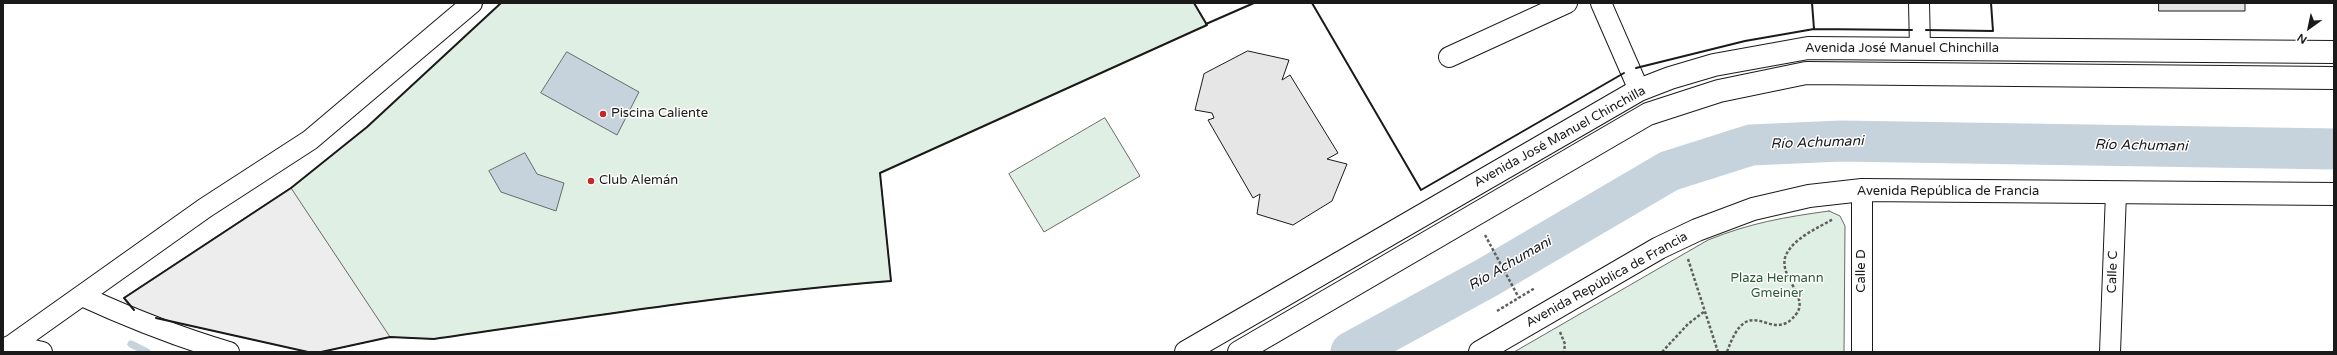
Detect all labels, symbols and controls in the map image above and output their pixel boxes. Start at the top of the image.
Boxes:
north arrow [2289,8,2329,48]
text: N [2295,31,2309,46]
street label: Avenida José Manuel Chinchilla [1805,41,1999,57]
street label: Avenida José Manuel Chinchilla [1471,83,1649,191]
place label: Piscina Caliente [611,106,708,122]
marker: Piscina Caliente [598,109,608,119]
water label: Río Achumani [1770,133,1864,153]
water label: Río Achumani [2094,137,2188,155]
place label: Club Alemán [599,173,678,189]
marker: Club Alemán [586,176,596,186]
street label: Avenida República de Francia [1857,184,2039,200]
street label: Avenida República de Francia [1523,229,1691,331]
water label: Río Achumani [1465,233,1555,295]
street label: Calle D [1854,249,1870,293]
street label: Calle C [2104,250,2122,294]
park label: Plaza Hermann Gmeiner [1730,271,1824,302]

